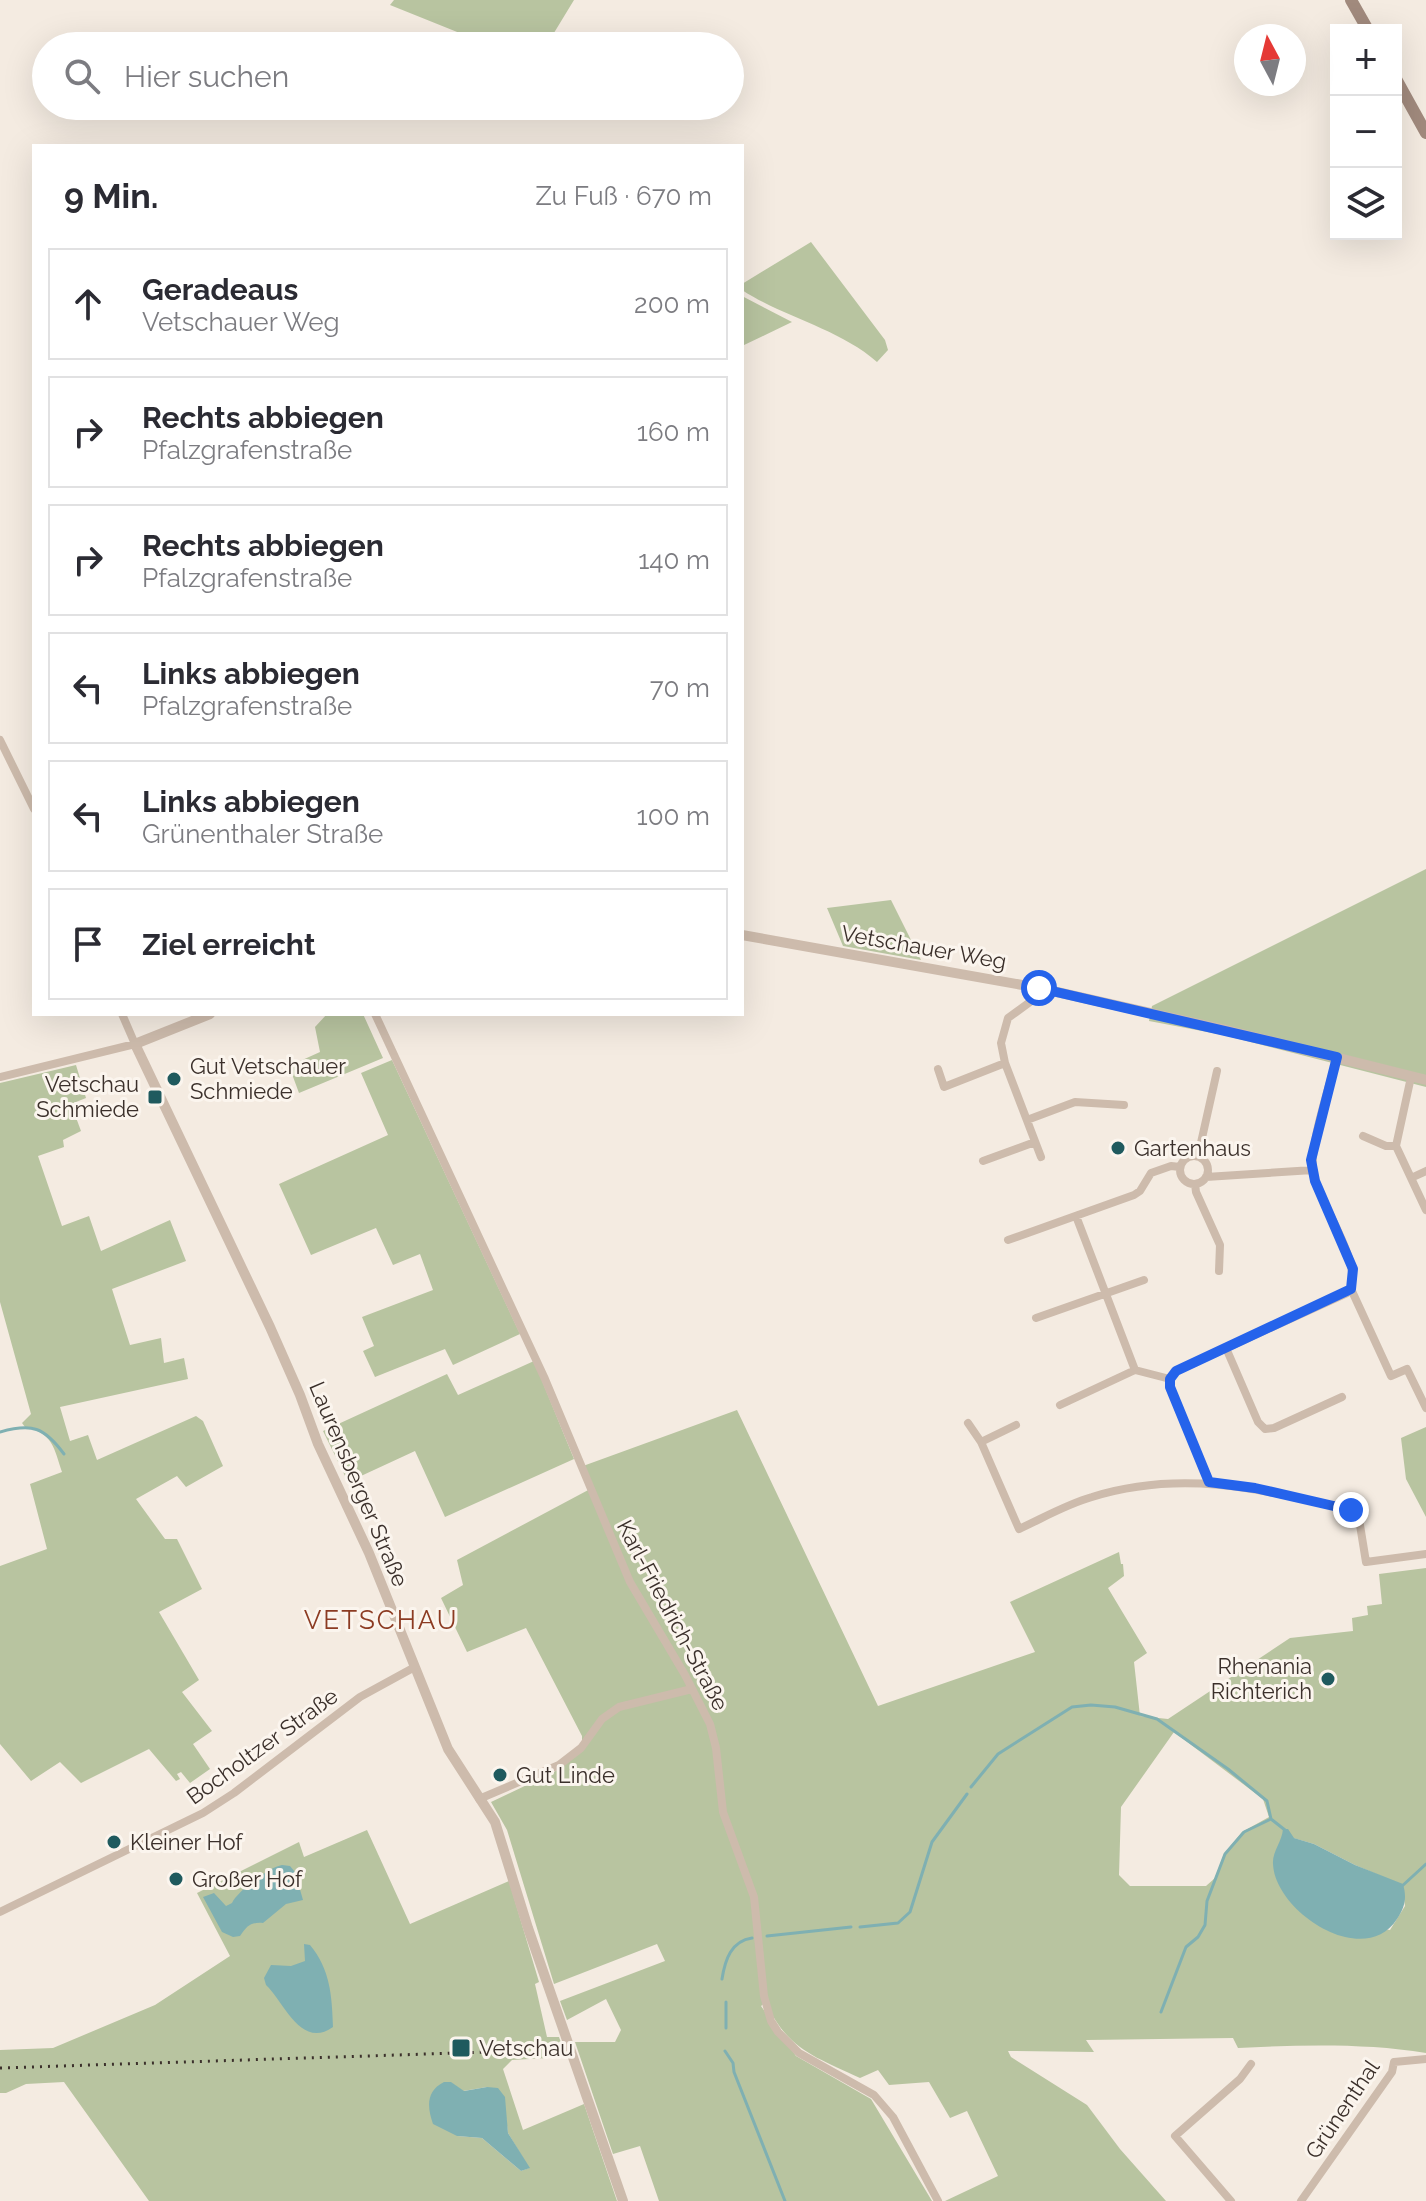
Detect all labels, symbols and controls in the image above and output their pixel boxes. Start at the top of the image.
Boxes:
north arrow [1234,24,1306,96]
map controls [1330,24,1402,240]
button: + [1330,24,1402,96]
search box [32,32,744,120]
icon: search [60,54,104,98]
text: Hier suchen [124,59,289,94]
button: − [1330,96,1402,168]
button: layers [1330,168,1402,240]
text: 9 Min. [64,176,158,216]
text: Zu Fuß · 670 m [536,181,712,211]
text: Geradeaus [142,272,298,307]
icon: ahead [66,282,110,326]
text: 200 m [634,289,710,319]
text: Vetschauer Weg [142,307,340,337]
text: Rechts abbiegen [142,400,384,435]
icon: right [66,410,110,454]
text: 160 m [637,417,710,447]
text: Pfalzgrafenstraße [142,435,352,465]
text: Rechts abbiegen [142,528,384,563]
icon: right [66,538,110,582]
text: 140 m [638,545,710,575]
text: Pfalzgrafenstraße [142,563,352,593]
text: Links abbiegen [142,656,360,691]
icon: left [66,666,110,710]
text: 70 m [650,673,710,703]
text: Pfalzgrafenstraße [142,691,352,721]
text: Links abbiegen [142,784,360,819]
icon: left [66,794,110,838]
text: 100 m [637,801,710,831]
text: Grünenthaler Straße [142,819,383,849]
street label: Vetschauer Weg [839,920,1009,974]
icon: arrive [66,922,110,966]
text: Ziel erreicht [142,927,315,962]
route start [1021,970,1057,1006]
place label: Gut Vetschauer Schmiede [190,1053,346,1104]
marker: Gut Vetschauer Schmiede [165,1070,183,1088]
place label: Vetschau Schmiede [36,1071,139,1122]
marker: Vetschau Schmiede [146,1088,164,1106]
place label: Gartenhaus [1134,1135,1251,1161]
marker: Gartenhaus [1109,1139,1127,1157]
street label: Laurensberger Straße [304,1378,414,1590]
route end [1333,1492,1369,1528]
street label: Karl-Friedrich-Straße [612,1515,734,1715]
district label: VETSCHAU [304,1605,458,1635]
place label: Rhenania Richterich [1211,1653,1312,1704]
marker: Rhenania Richterich [1319,1670,1337,1688]
street label: Bocholtzer Straße [181,1682,343,1810]
place label: Gut Linde [516,1762,615,1788]
marker: Gut Linde [491,1766,509,1784]
place label: Kleiner Hof [130,1829,243,1855]
marker: Kleiner Hof [105,1833,123,1851]
place label: Großer Hof [192,1866,303,1892]
marker: Großer Hof [167,1870,185,1888]
place label: Vetschau [479,2035,573,2061]
marker: Vetschau [450,2037,472,2059]
street label: Grünenthal [1300,2055,1384,2163]

